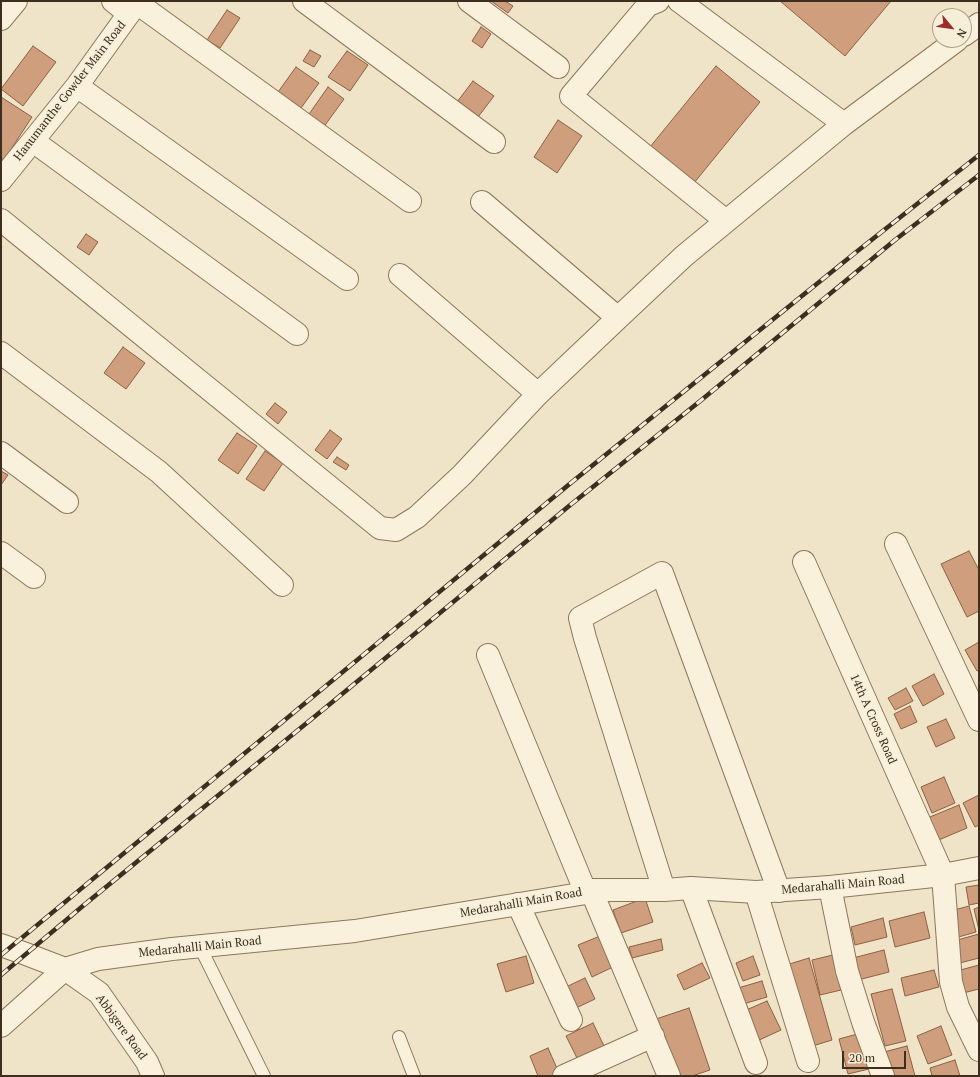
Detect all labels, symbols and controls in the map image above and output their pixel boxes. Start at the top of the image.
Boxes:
north arrow [932,8,972,48]
street label: Hanumanthe Gowder Main Road [11,18,129,164]
text: N [953,26,970,40]
street label: 14th A Cross Road [847,672,899,766]
street label: Medarahalli Main Road [781,872,905,898]
street label: Medarahalli Main Road [459,885,583,921]
street label: Medarahalli Main Road [138,933,262,961]
street label: Abbigere Road [92,991,150,1063]
scale bar [844,1043,908,1069]
text: 20 m [849,1050,875,1065]

